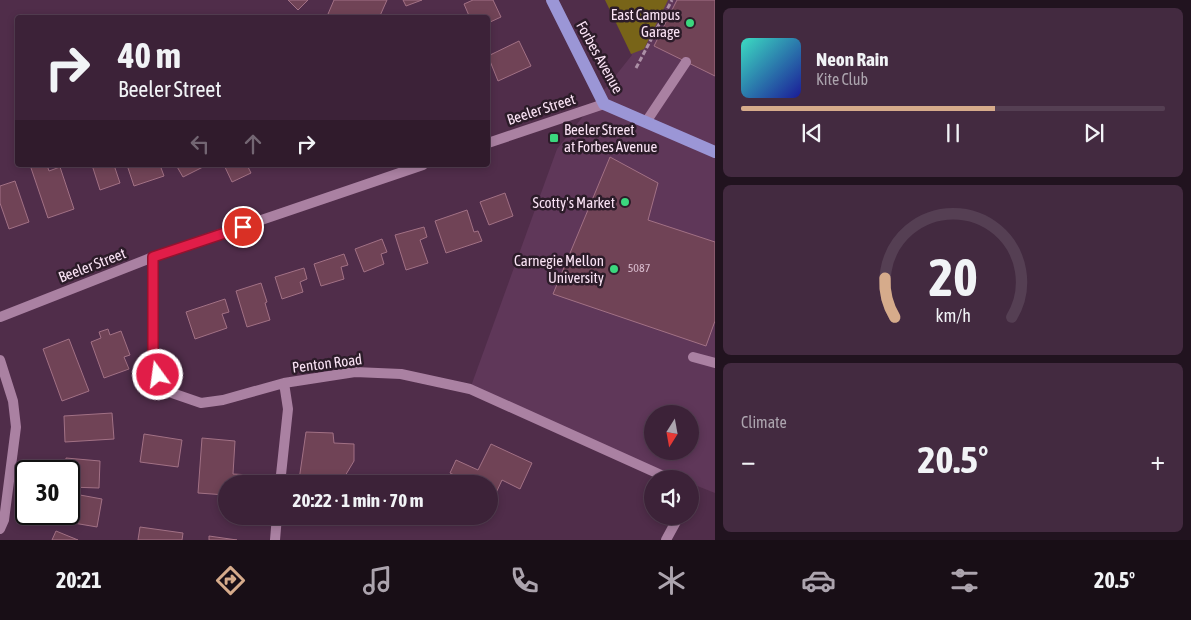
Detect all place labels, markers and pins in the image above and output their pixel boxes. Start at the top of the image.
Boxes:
place label: East Campus Garage [611,6,680,40]
marker: East Campus Garage [684,17,696,29]
place label: Beeler Street at Forbes Avenue [564,121,658,155]
marker: Beeler Street at Forbes Avenue [548,132,560,144]
place label: Scotty's Market [533,194,615,211]
marker: Scotty's Market [619,196,631,208]
pin [222,206,264,248]
place label: Carnegie Mellon University [514,252,604,286]
marker: Carnegie Mellon University [608,263,620,275]

